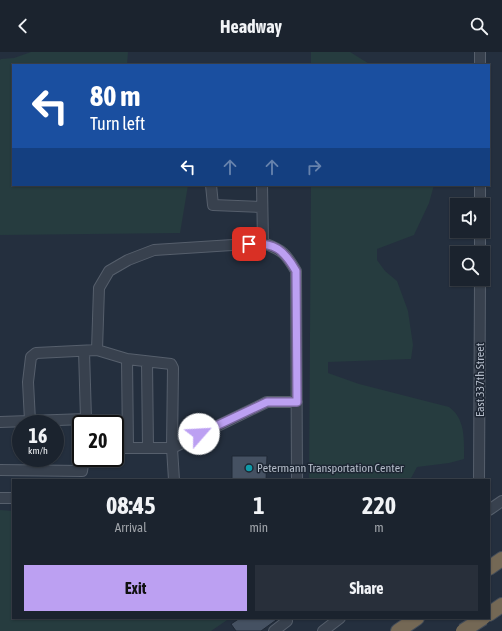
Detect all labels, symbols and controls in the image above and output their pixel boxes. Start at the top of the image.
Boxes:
icon: back [12,15,34,37]
icon: search [468,15,490,37]
text: Headway [220,16,282,37]
icon: left [24,80,76,132]
text: 80 m [90,80,140,112]
text: Turn left [90,113,145,134]
icon: left [177,156,199,178]
icon: ahead [219,156,241,178]
icon: ahead [261,156,283,178]
icon: right [303,156,325,178]
map controls [450,198,490,286]
button: sound [450,198,490,238]
pin [232,227,266,261]
icon: arrive [238,233,260,255]
button: search [450,246,490,286]
street label: East 337th Street [473,342,487,417]
position arrow [178,413,220,455]
speed limit sign: 20 [72,415,124,467]
text: 16 [29,424,47,447]
text: km/h [28,445,48,456]
place label: Petermann Transportation Center [257,461,404,475]
marker: Petermann Transportation Center [244,463,254,473]
text: 08:45 [106,492,155,519]
text: 1 [253,492,264,519]
text: 220 [362,492,396,519]
text: Arrival [115,520,147,535]
text: min [249,520,268,535]
text: m [374,520,384,535]
button: Exit [24,565,247,611]
button: Share [255,565,478,611]

